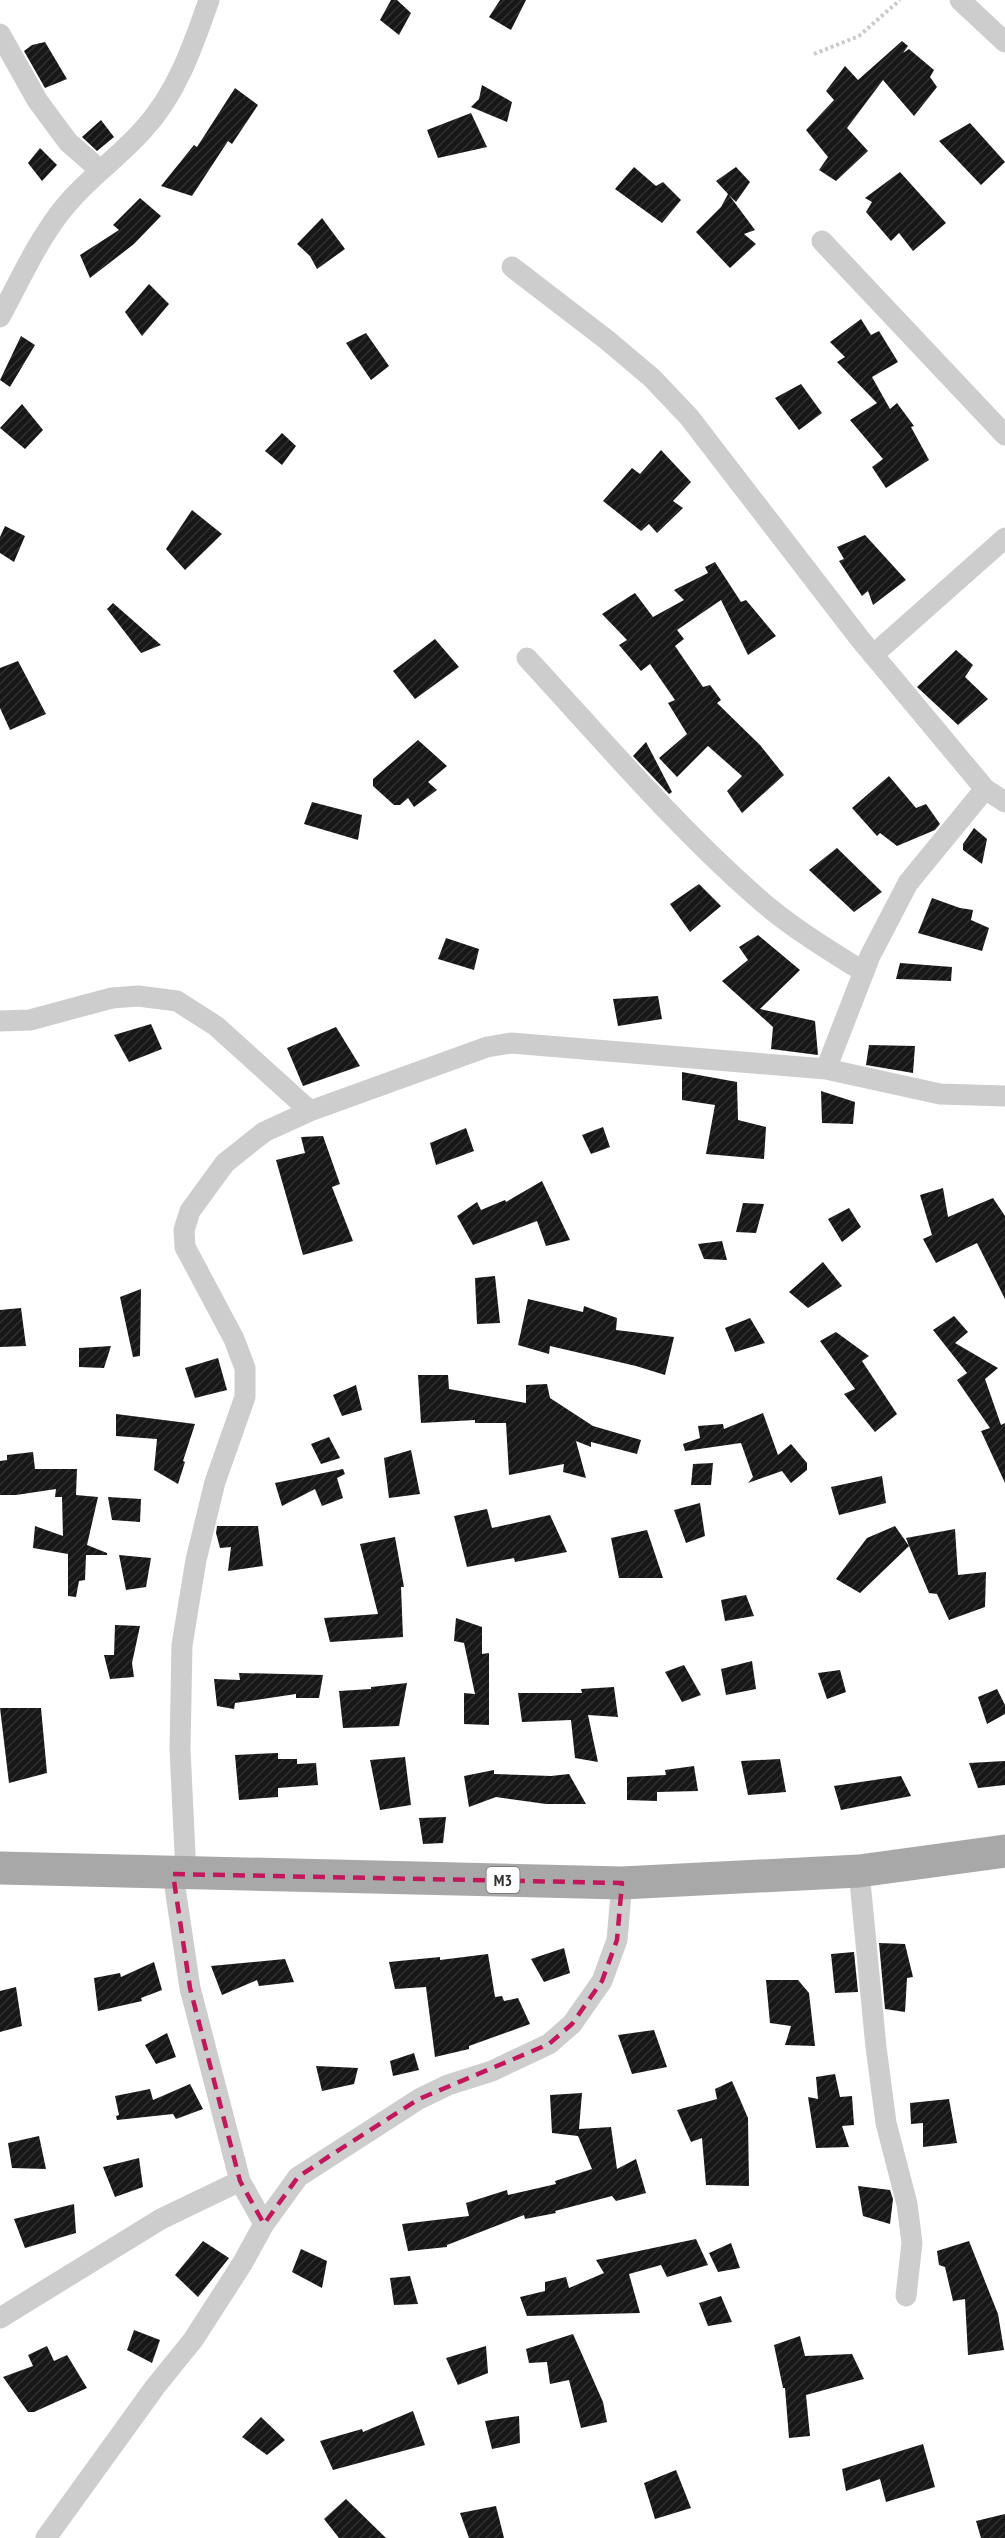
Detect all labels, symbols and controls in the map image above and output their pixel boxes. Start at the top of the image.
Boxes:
road number: M3 [486,1867,520,1893]

